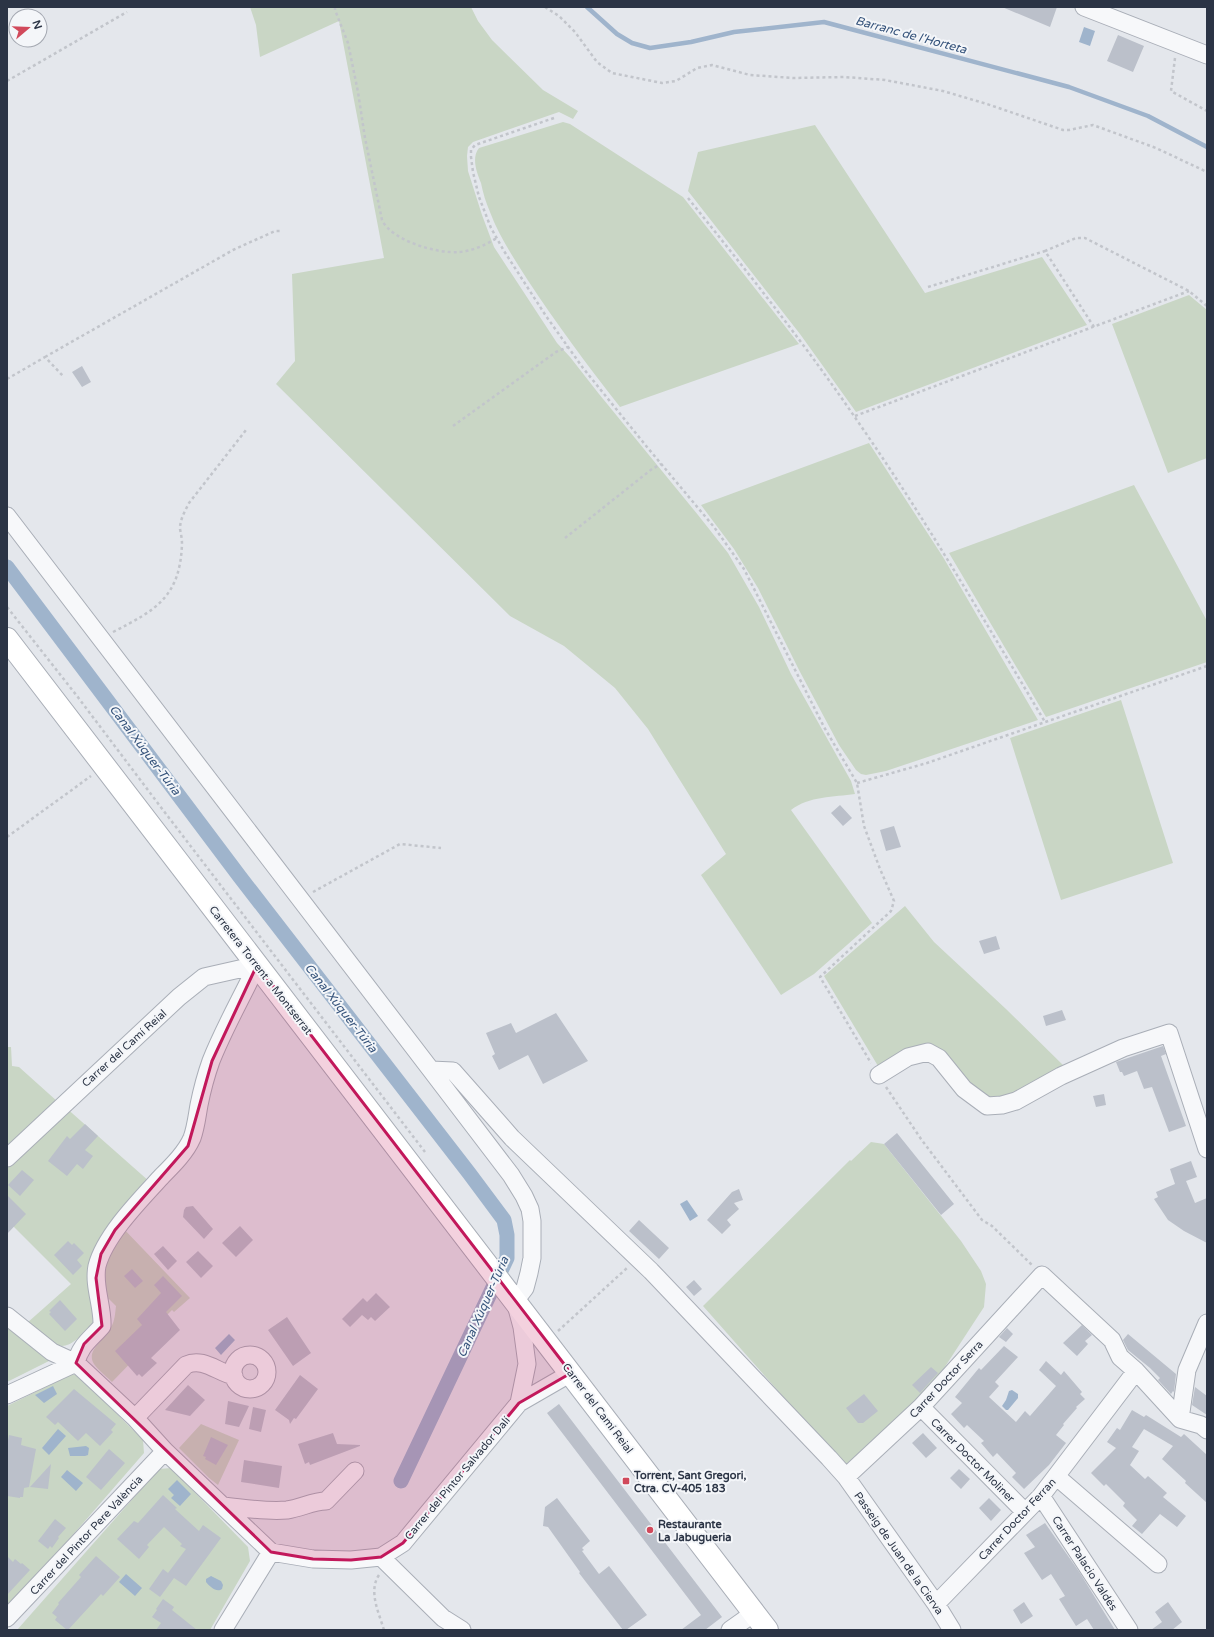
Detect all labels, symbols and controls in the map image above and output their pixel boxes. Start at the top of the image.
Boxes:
north arrow [8,8,48,48]
water label: Barranc de l'Horteta [854,13,968,57]
text: N [29,19,45,31]
water label: Canal Xúquer-Túria [107,702,183,798]
street label: Carretera Torrent a Montserrat [206,903,315,1037]
water label: Canal Xúquer-Túria [302,961,380,1055]
street label: Carrer del Camí Reial [79,1007,169,1090]
water label: Canal Xúquer-Túria [454,1254,512,1360]
street label: Carrer Doctor Serra [907,1338,986,1421]
street label: Carrer del Camí Reial [559,1361,636,1456]
street label: Carrer del Pintor Salvador Dalí [402,1414,513,1543]
street label: Carrer Doctor Moliner [928,1416,1018,1506]
place label: Torrent, Sant Gregori, Ctra. CV-405 183 [633,1469,746,1495]
street label: Carrer del Pintor Pere València [27,1473,145,1598]
marker: Torrent, Sant Gregori, Ctra. CV-405 183 [621,1476,631,1486]
street label: Carrer Doctor Ferran [976,1476,1059,1563]
street label: Passeig de Juan de la Cierva [851,1489,946,1617]
street label: Carrer Palacio Valdés [1049,1514,1120,1613]
place label: Restaurante La Jabugueria [658,1518,731,1545]
marker: Restaurante La Jabugueria [645,1525,655,1535]

